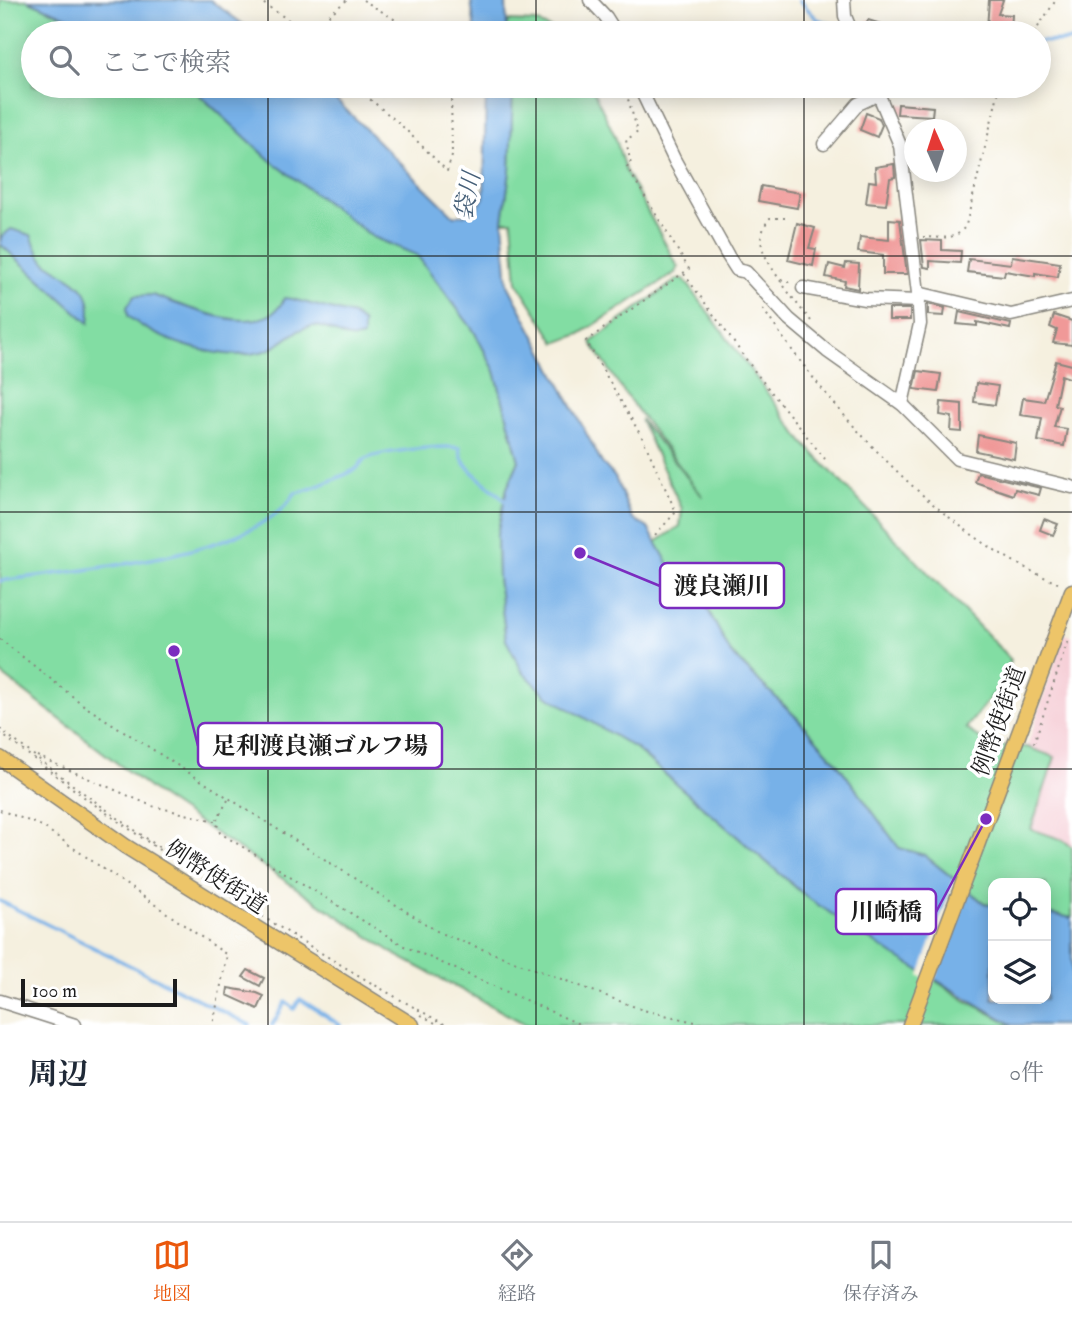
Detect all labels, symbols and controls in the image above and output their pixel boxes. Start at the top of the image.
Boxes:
search box [21,21,1051,98]
icon: search [45,41,83,79]
text: ここで検索 [101,47,231,79]
north arrow [904,119,967,182]
water label: 袋川 [448,167,488,223]
callout: 渡良瀬川 [660,563,784,608]
text: 渡良瀬川 [674,571,770,602]
street label: 例幣使街道 [966,662,1032,780]
callout: 足利渡良瀬ゴルフ場 [198,723,442,768]
text: 足利渡良瀬ゴルフ場 [212,731,428,762]
street label: 例幣使街道 [160,834,272,920]
map controls [988,878,1051,1004]
button: locate [988,878,1051,941]
callout: 川崎橋 [836,889,936,934]
text: 川崎橋 [850,897,922,928]
button: layers [988,941,1051,1004]
scale bar [21,976,177,1008]
text: 100 m [32,979,77,1003]
text: 周辺 [28,1056,88,1093]
text: 0件 [1009,1058,1044,1087]
tab: 地図 [153,1236,191,1306]
tab: 経路 [498,1236,536,1306]
tab: 保存済み [843,1236,919,1306]

